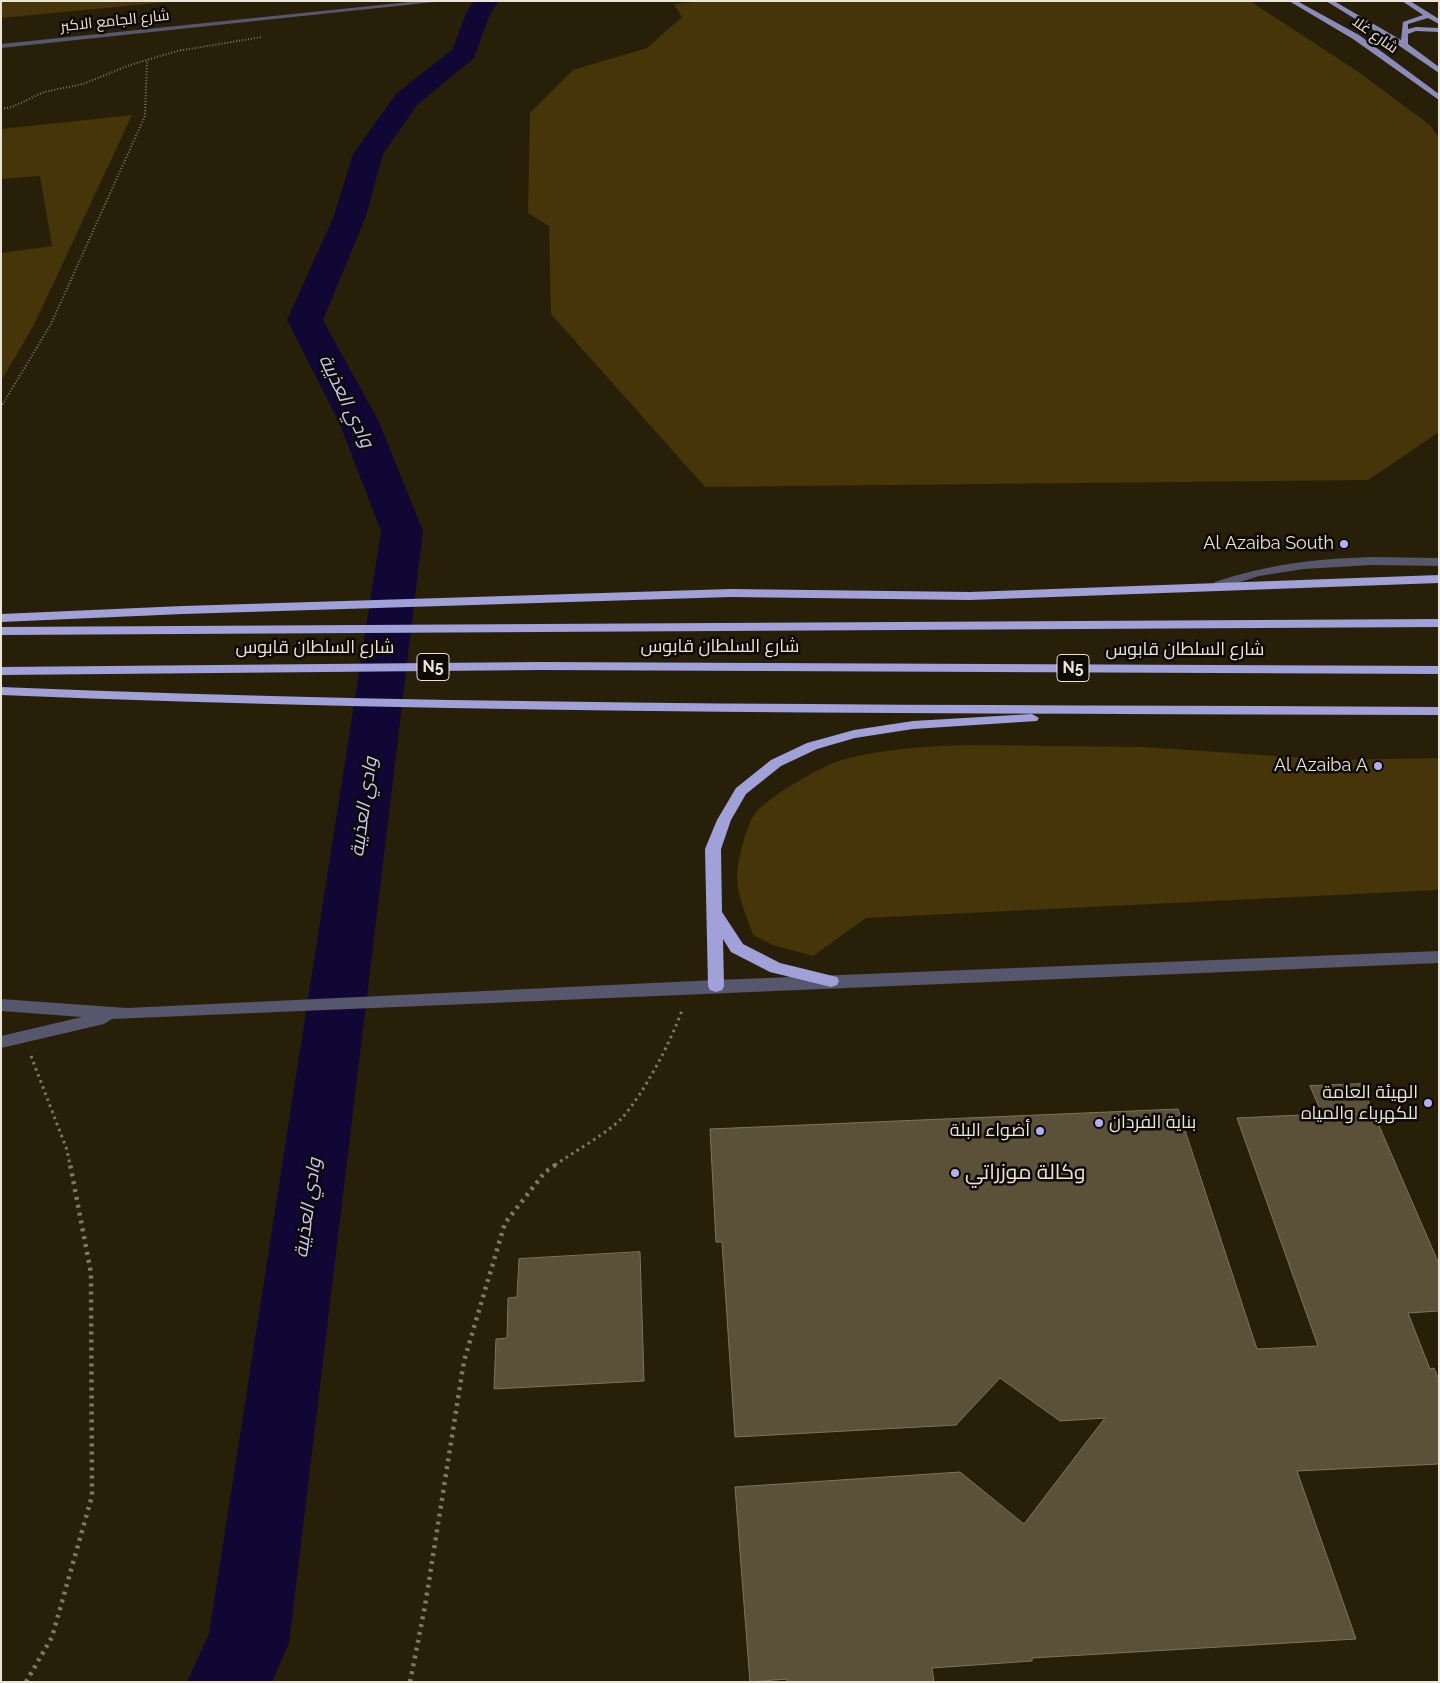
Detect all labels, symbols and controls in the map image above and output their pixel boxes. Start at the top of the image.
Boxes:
street label: شارع الجامع الاكبر [60,6,170,36]
street label: شارع غلا [1349,13,1401,57]
water label: وادي العذيبة [314,351,378,451]
place label: Al Azaiba South [1203,533,1334,555]
marker: Al Azaiba South [1338,538,1350,550]
street label: شارع السلطان قابوس [641,636,799,658]
street label: شارع السلطان قابوس [236,637,394,659]
street label: شارع السلطان قابوس [1106,639,1264,661]
road number: N5 [417,654,449,680]
road number: N5 [1057,654,1089,681]
place label: Al Azaiba A [1274,755,1368,777]
water label: وادي العذيبة [346,756,382,858]
marker: Al Azaiba A [1372,760,1384,772]
place label: الهيئة العامة للكهرباء والمياه [1301,1082,1418,1124]
marker: الهيئة العامة للكهرباء والمياه [1422,1097,1434,1109]
place label: بناية الفردان [1109,1112,1196,1134]
marker: بناية الفردان [1093,1117,1105,1129]
place label: أضواء البلة [950,1120,1030,1142]
marker: أضواء البلة [1034,1125,1046,1137]
water label: وادي العذيبة [290,1157,326,1259]
place label: وكالة موزراتي [965,1160,1086,1186]
marker: وكالة موزراتي [949,1167,961,1179]

